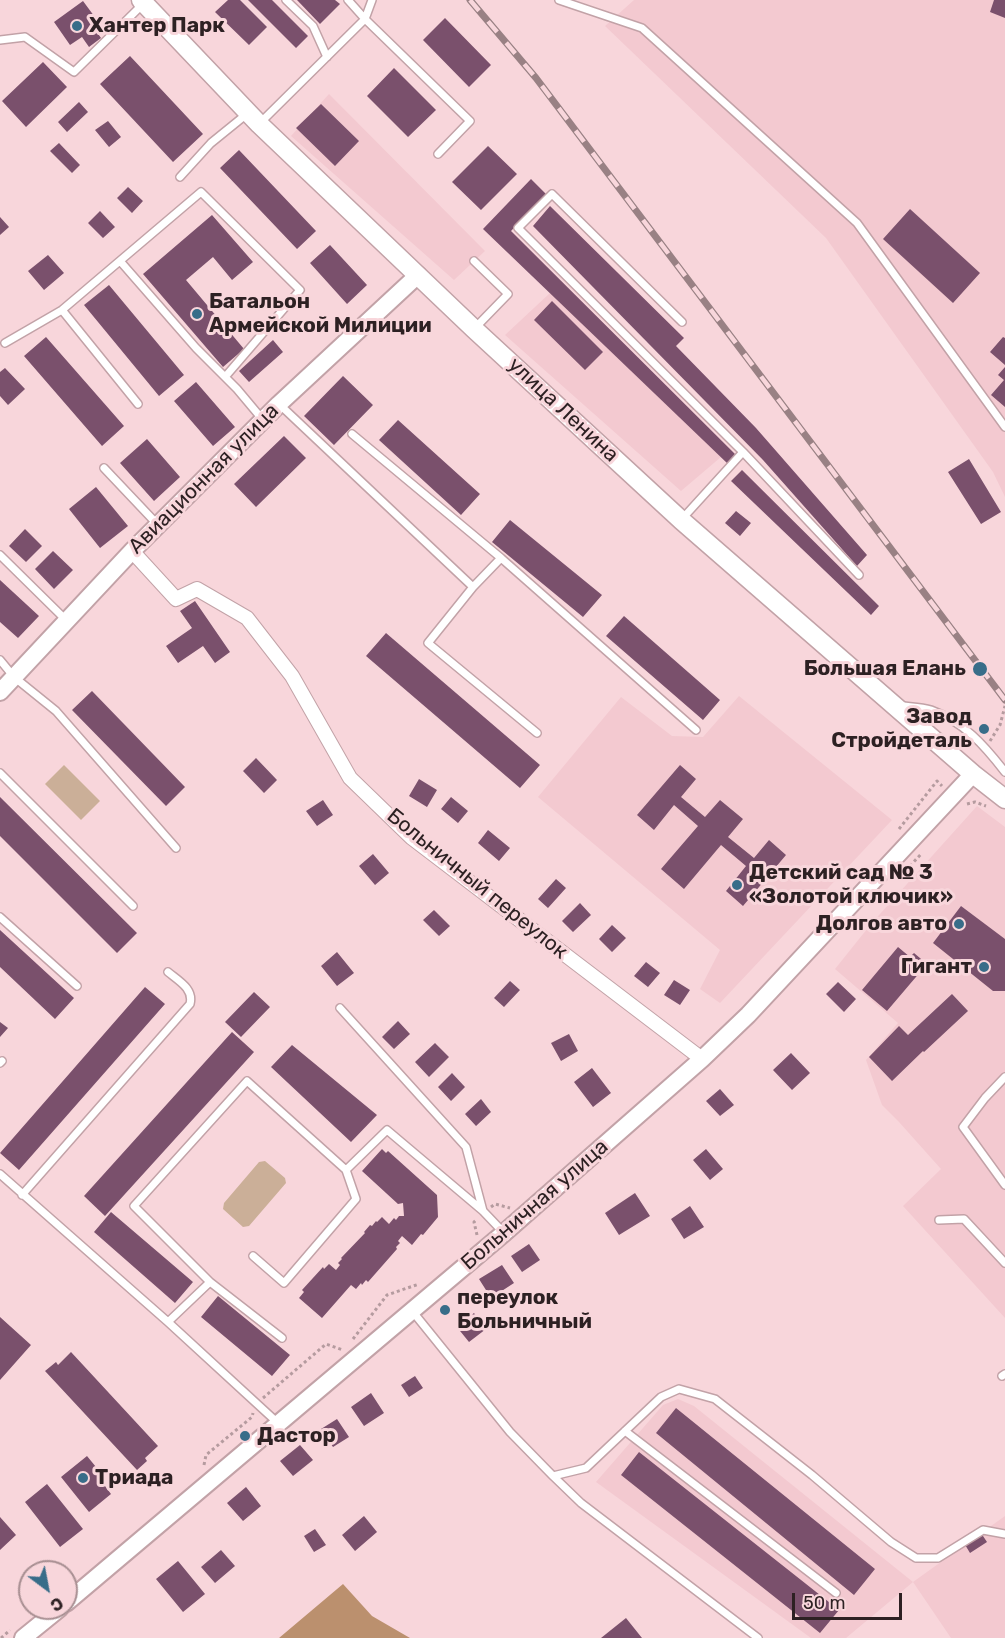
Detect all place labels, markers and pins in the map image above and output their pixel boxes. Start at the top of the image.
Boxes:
place label: Хантер Парк [89,13,225,39]
marker: Хантер Парк [70,19,84,33]
place label: Батальон Армейской Милиции [209,289,432,339]
marker: Батальон Армейской Милиции [190,307,204,321]
place label: Большая Елань [804,656,966,682]
marker: Большая Елань [971,660,989,678]
place label: Завод Стройдеталь [831,704,972,754]
marker: Завод Стройдеталь [977,722,991,736]
place label: Детский сад № 3 «Золотой ключик» [749,860,953,910]
marker: Детский сад № 3 «Золотой ключик» [730,878,744,892]
place label: Долгов авто [816,911,947,937]
marker: Долгов авто [952,917,966,931]
place label: Гигант [901,954,972,980]
marker: Гигант [977,960,991,974]
place label: переулок Больничный [457,1285,592,1335]
marker: переулок Больничный [438,1303,452,1317]
place label: Дастор [257,1423,336,1449]
marker: Дастор [238,1429,252,1443]
place label: Триада [95,1465,173,1491]
marker: Триада [76,1471,90,1485]

